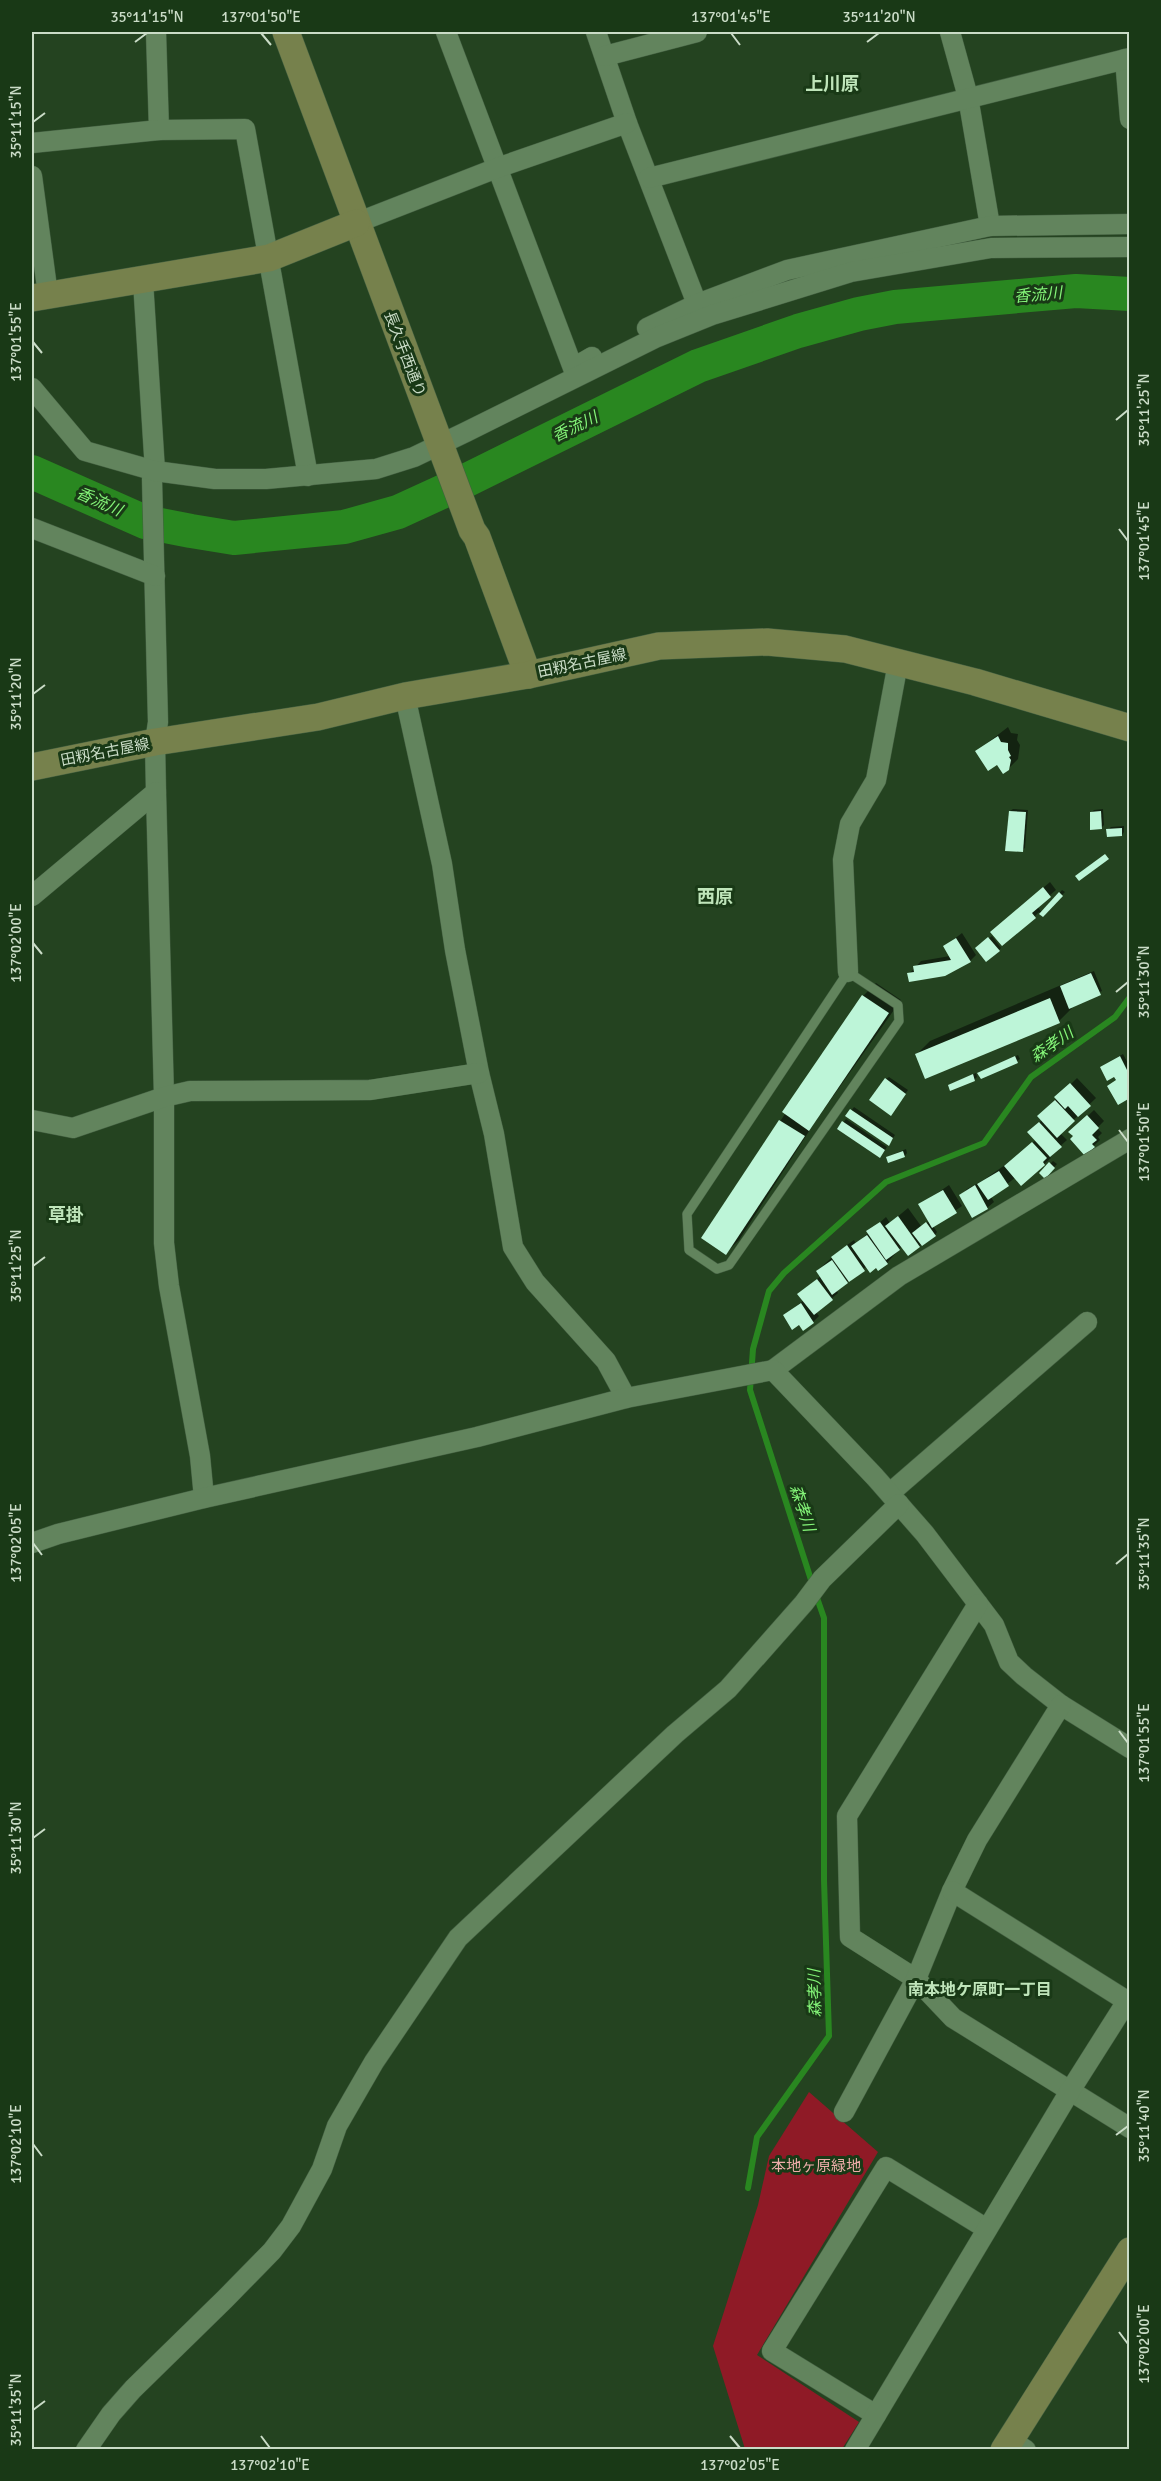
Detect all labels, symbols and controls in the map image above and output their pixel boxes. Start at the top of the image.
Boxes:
text: 35°11'15"N [110,8,184,26]
text: 137°01'50"E [221,8,301,26]
text: 137°01'45"E [691,8,771,26]
text: 35°11'20"N [842,8,916,26]
district label: 上川原 [805,73,859,95]
text: 35°11'15"N [7,85,25,159]
water label: 香流川 [1013,283,1065,307]
text: 137°01'55"E [7,302,25,382]
street label: 長久手西通り [380,309,430,399]
text: 35°11'25"N [1135,373,1153,447]
water label: 香流川 [549,407,603,447]
water label: 香流川 [73,483,127,522]
text: 137°01'45"E [1135,501,1153,581]
street label: 田籾名古屋線 [536,645,628,681]
text: 35°11'20"N [7,657,25,731]
street label: 田籾名古屋線 [59,735,151,769]
district label: 西原 [697,886,733,908]
text: 137°02'00"E [7,903,25,983]
text: 35°11'30"N [1135,945,1153,1019]
water label: 森孝川 [1027,1022,1079,1067]
text: 137°01'50"E [1135,1102,1153,1182]
district label: 草掛 [48,1204,84,1226]
text: 35°11'25"N [7,1229,25,1303]
water label: 森孝川 [785,1482,820,1536]
text: 137°02'05"E [7,1503,25,1583]
text: 35°11'35"N [1135,1517,1153,1591]
text: 137°01'55"E [1135,1703,1153,1783]
text: 35°11'30"N [7,1801,25,1875]
water label: 森孝川 [805,1967,825,2017]
district label: 南本地ケ原町一丁目 [908,1980,1052,2000]
text: 35°11'40"N [1135,2089,1153,2163]
text: 137°02'10"E [7,2104,25,2184]
park label: 本地ヶ原緑地 [771,2157,861,2175]
text: 137°02'00"E [1135,2304,1153,2384]
text: 35°11'35"N [7,2373,25,2447]
text: 137°02'10"E [230,2456,310,2474]
text: 137°02'05"E [700,2456,780,2474]

